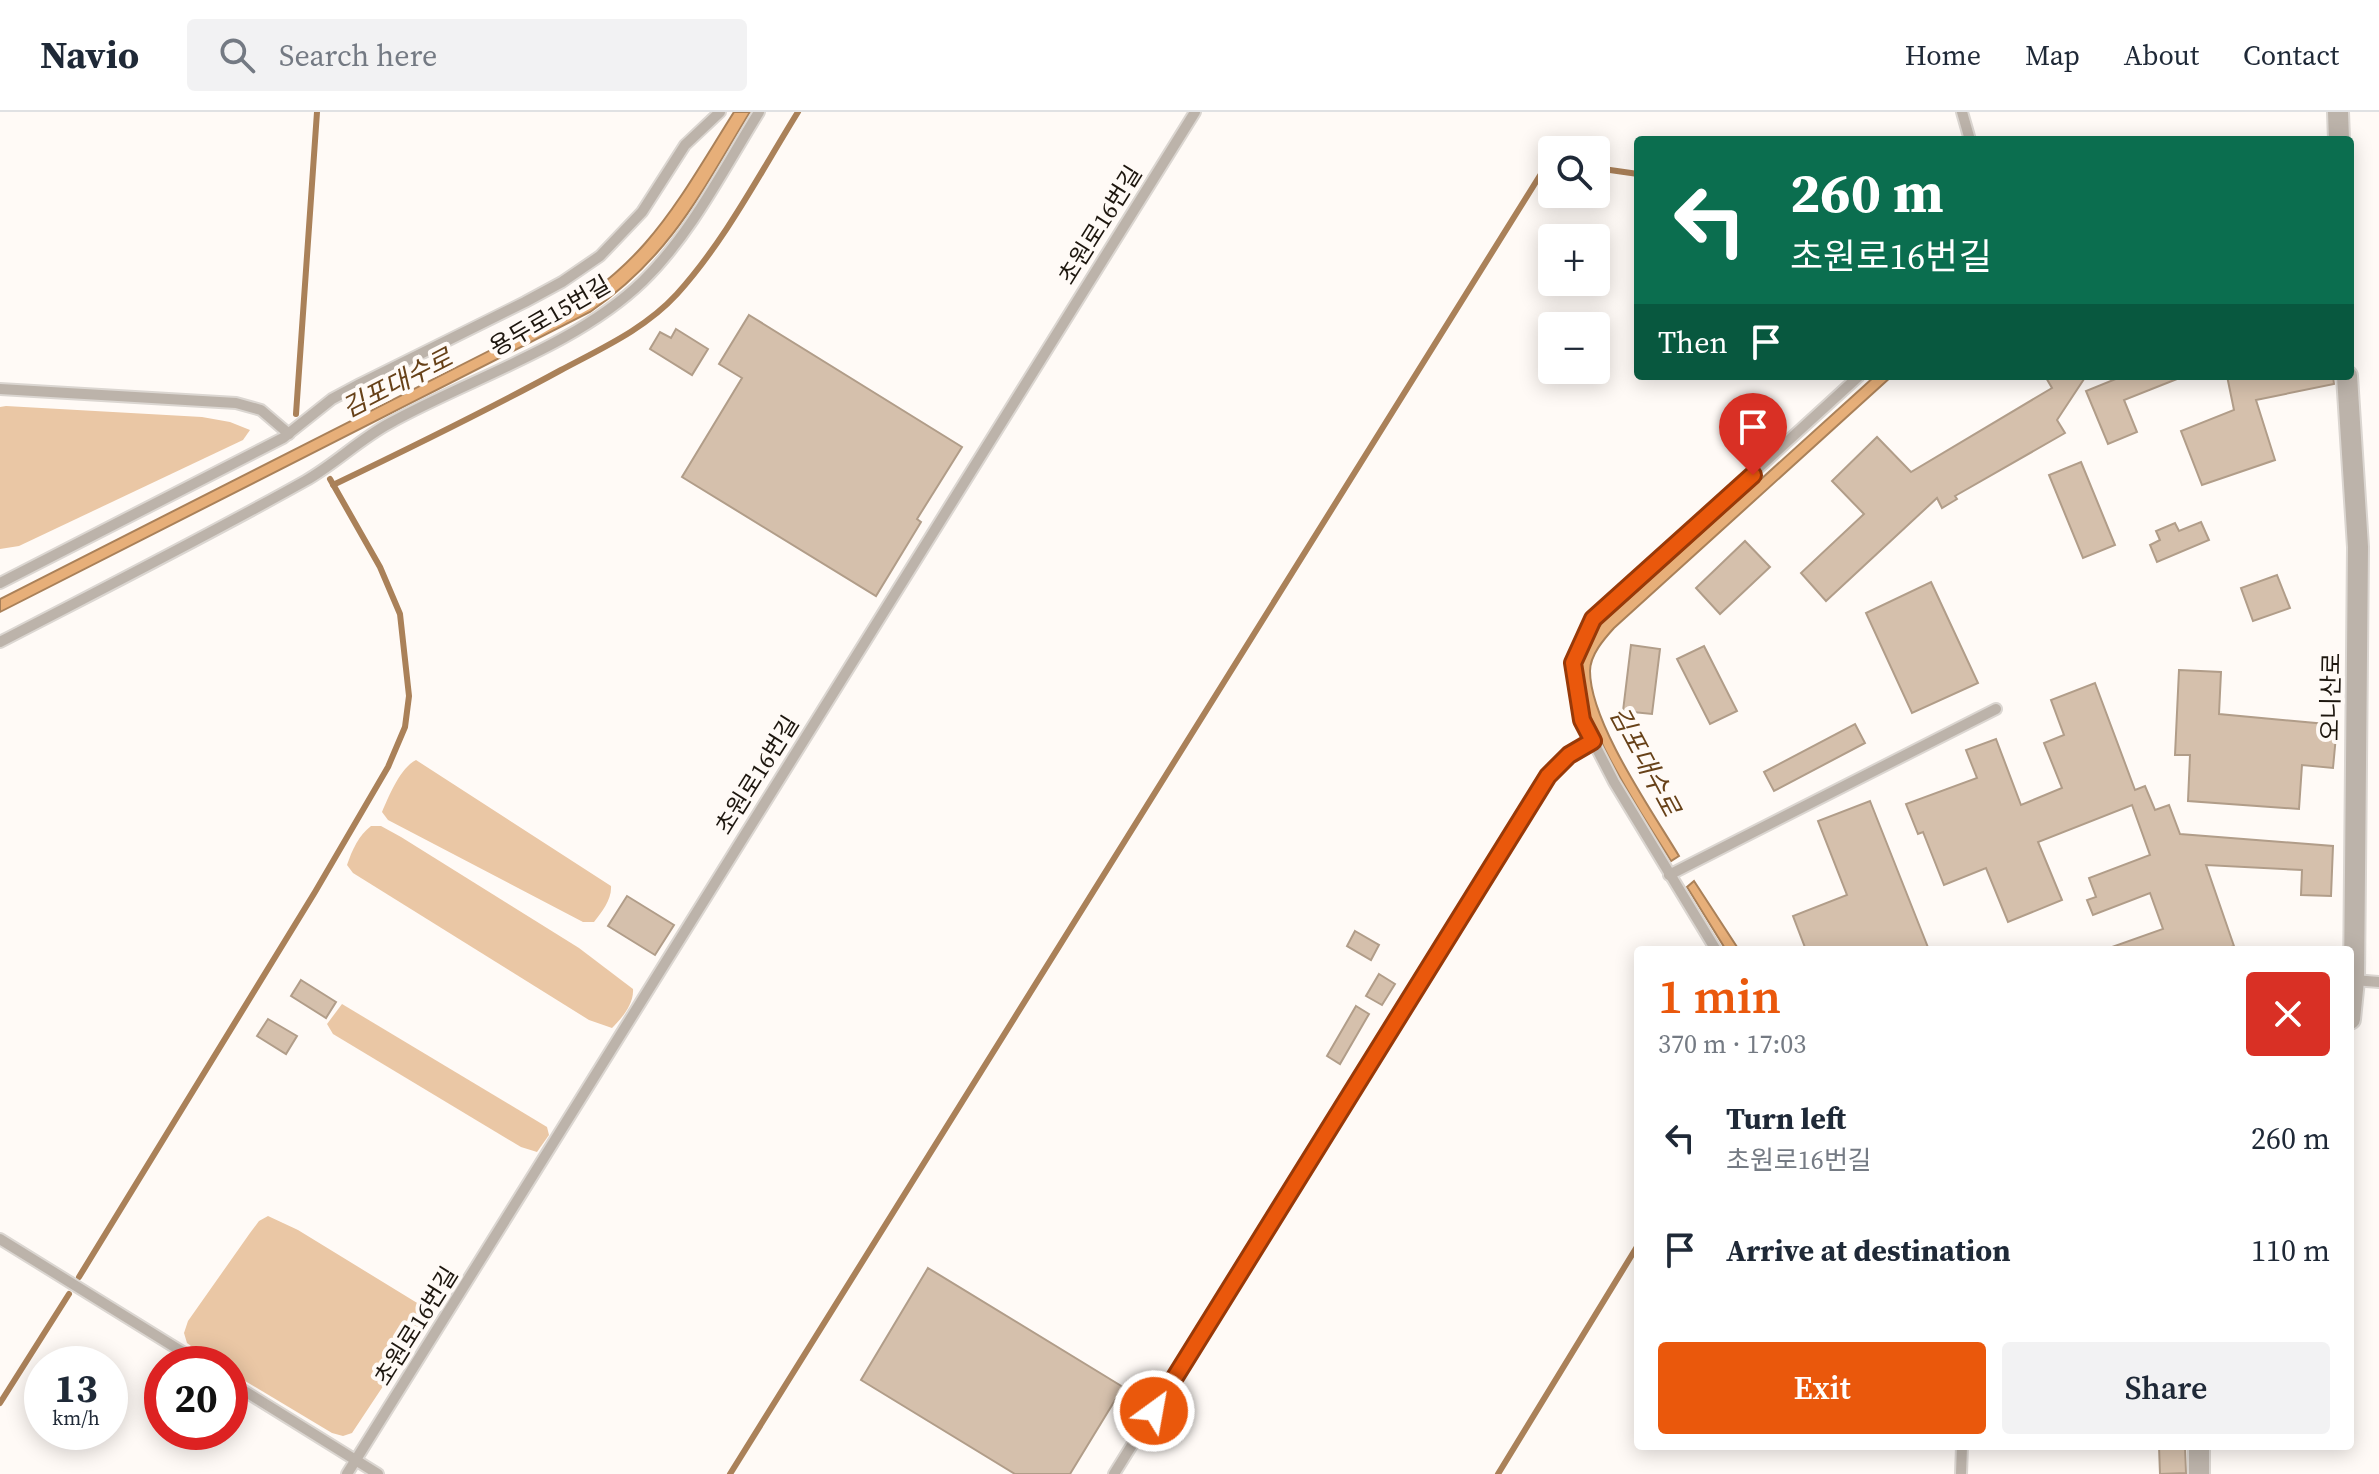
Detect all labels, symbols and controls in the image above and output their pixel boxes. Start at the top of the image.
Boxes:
search box [187,19,747,91]
text: Navio [40,29,139,81]
icon: search [215,33,259,77]
text: Search here [279,35,437,76]
text: Home [1905,36,1981,74]
text: Map [2025,36,2080,74]
text: About [2124,36,2199,74]
text: Contact [2243,36,2339,74]
map controls [1538,136,1610,384]
button: search [1538,136,1610,208]
text: 260 m [1790,154,1944,231]
street label: 초원로16번길 [1050,159,1149,290]
icon: left [1658,168,1762,272]
button: + [1538,224,1610,296]
text: 초원로16번길 [1790,232,1992,281]
street label: 용두로15번길 [483,268,616,363]
button: − [1538,312,1610,384]
icon: arrive [1744,320,1788,364]
text: Then [1658,322,1728,363]
water label: 김포대수로 [336,339,459,426]
pin [1719,393,1787,475]
icon: arrive [1731,405,1775,449]
street label: 오니산로 [2313,653,2348,741]
water label: 김포대수로 [1601,700,1689,823]
street label: 초원로16번길 [707,709,806,840]
text: 1 min [1658,963,1781,1029]
button: close [2246,972,2330,1056]
text: 370 m · 17:03 [1658,1026,1806,1062]
text: Turn left [1726,1098,1846,1139]
icon: left [1658,1116,1702,1160]
text: 260 m [2251,1118,2330,1159]
text: 초원로16번길 [1726,1142,1872,1178]
icon: arrive [1658,1228,1702,1272]
text: Arrive at destination [1726,1230,2011,1271]
text: 110 m [2251,1230,2330,1271]
street label: 초원로16번길 [366,1260,465,1391]
button: Exit [1658,1342,1986,1434]
button: Share [2002,1342,2330,1434]
speed limit sign: 20 [144,1346,248,1450]
text: 13 [54,1361,98,1415]
position arrow [1112,1369,1196,1453]
text: km/h [52,1404,100,1432]

